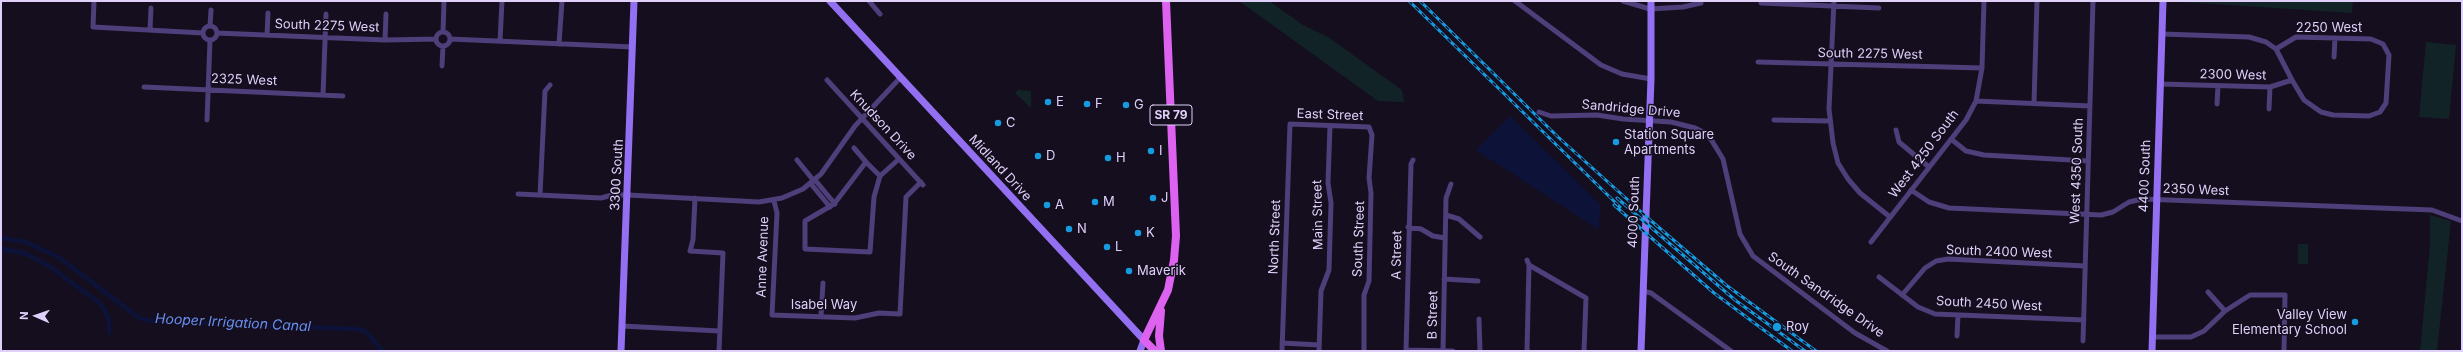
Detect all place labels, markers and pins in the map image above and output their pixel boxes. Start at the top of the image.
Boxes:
place label: E [1056,94,1064,110]
place label: F [1095,96,1103,112]
marker: E [1043,97,1053,107]
place label: G [1134,97,1144,113]
marker: F [1082,99,1092,109]
marker: G [1121,100,1131,110]
place label: C [1006,115,1015,131]
marker: C [993,118,1003,128]
place label: Station Square Apartments [1624,127,1714,158]
marker: Station Square Apartments [1611,137,1621,147]
place label: I [1159,143,1162,159]
marker: I [1146,146,1156,156]
place label: D [1046,148,1055,164]
place label: H [1116,150,1126,166]
marker: D [1033,151,1043,161]
marker: H [1103,153,1113,163]
place label: J [1161,190,1168,206]
marker: J [1148,193,1158,203]
place label: M [1103,194,1115,210]
place label: A [1055,197,1064,213]
marker: M [1090,197,1100,207]
marker: A [1042,200,1052,210]
place label: N [1077,221,1087,237]
marker: N [1064,224,1074,234]
place label: K [1146,225,1155,241]
marker: K [1133,228,1143,238]
place label: L [1115,239,1122,255]
marker: L [1102,242,1112,252]
place label: Maverik [1137,263,1186,279]
marker: Maverik [1124,266,1134,276]
place label: Valley View Elementary School [2232,307,2347,338]
marker: Valley View Elementary School [2350,317,2360,327]
place label: Roy [1786,319,1809,335]
marker: Roy [1771,321,1783,333]

